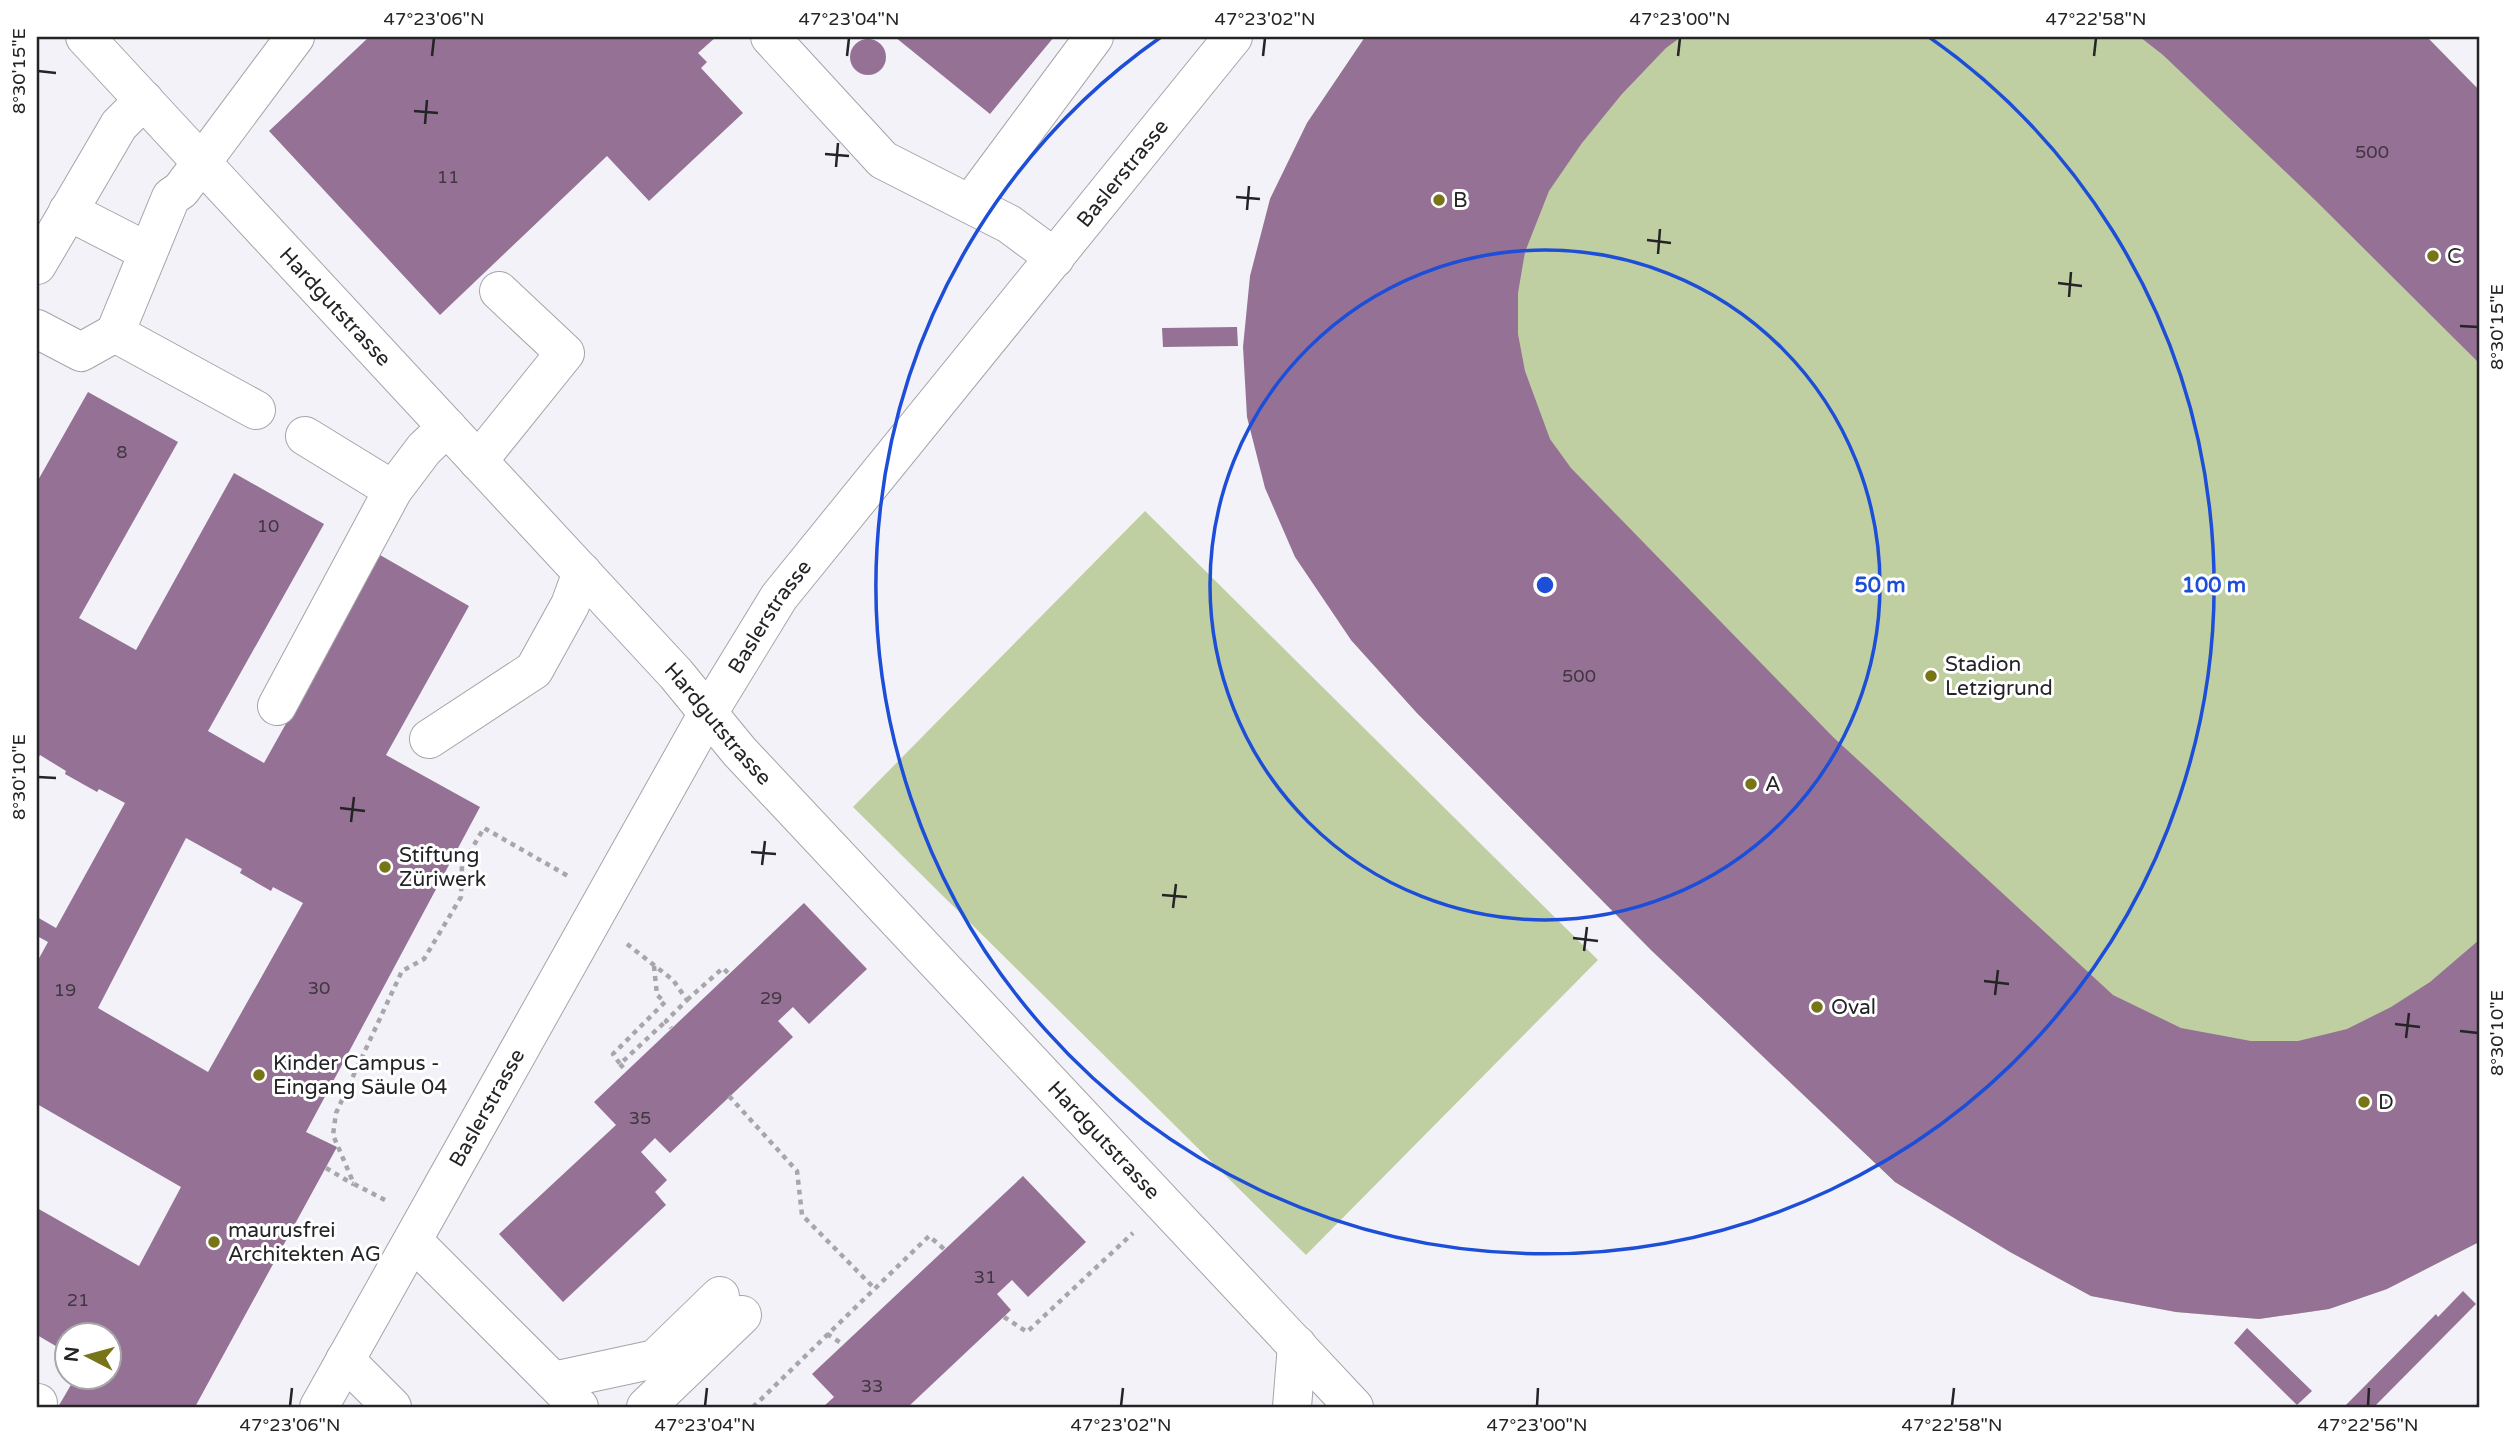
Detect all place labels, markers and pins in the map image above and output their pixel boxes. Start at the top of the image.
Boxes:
place label: B [1453,188,1468,213]
marker: B [1431,192,1447,208]
place label: C [2447,244,2462,269]
marker: C [2425,248,2441,264]
centre of rings [1533,573,1557,597]
place label: Stadion Letzigrund [1945,652,2053,701]
marker: Stadion Letzigrund [1923,668,1939,684]
place label: A [1765,772,1781,797]
marker: A [1743,776,1759,792]
place label: Stiftung Züriwerk [399,843,486,892]
marker: Stiftung Züriwerk [377,859,393,875]
place label: Oval [1831,995,1876,1020]
marker: Oval [1809,999,1825,1015]
place label: Kinder Campus - Eingang Säule 04 [273,1051,447,1100]
marker: Kinder Campus - Eingang Säule 04 [251,1067,267,1083]
place label: D [2378,1090,2394,1115]
marker: D [2356,1094,2372,1110]
place label: maurusfrei Architekten AG [228,1218,381,1267]
marker: maurusfrei Architekten AG [206,1234,222,1250]

